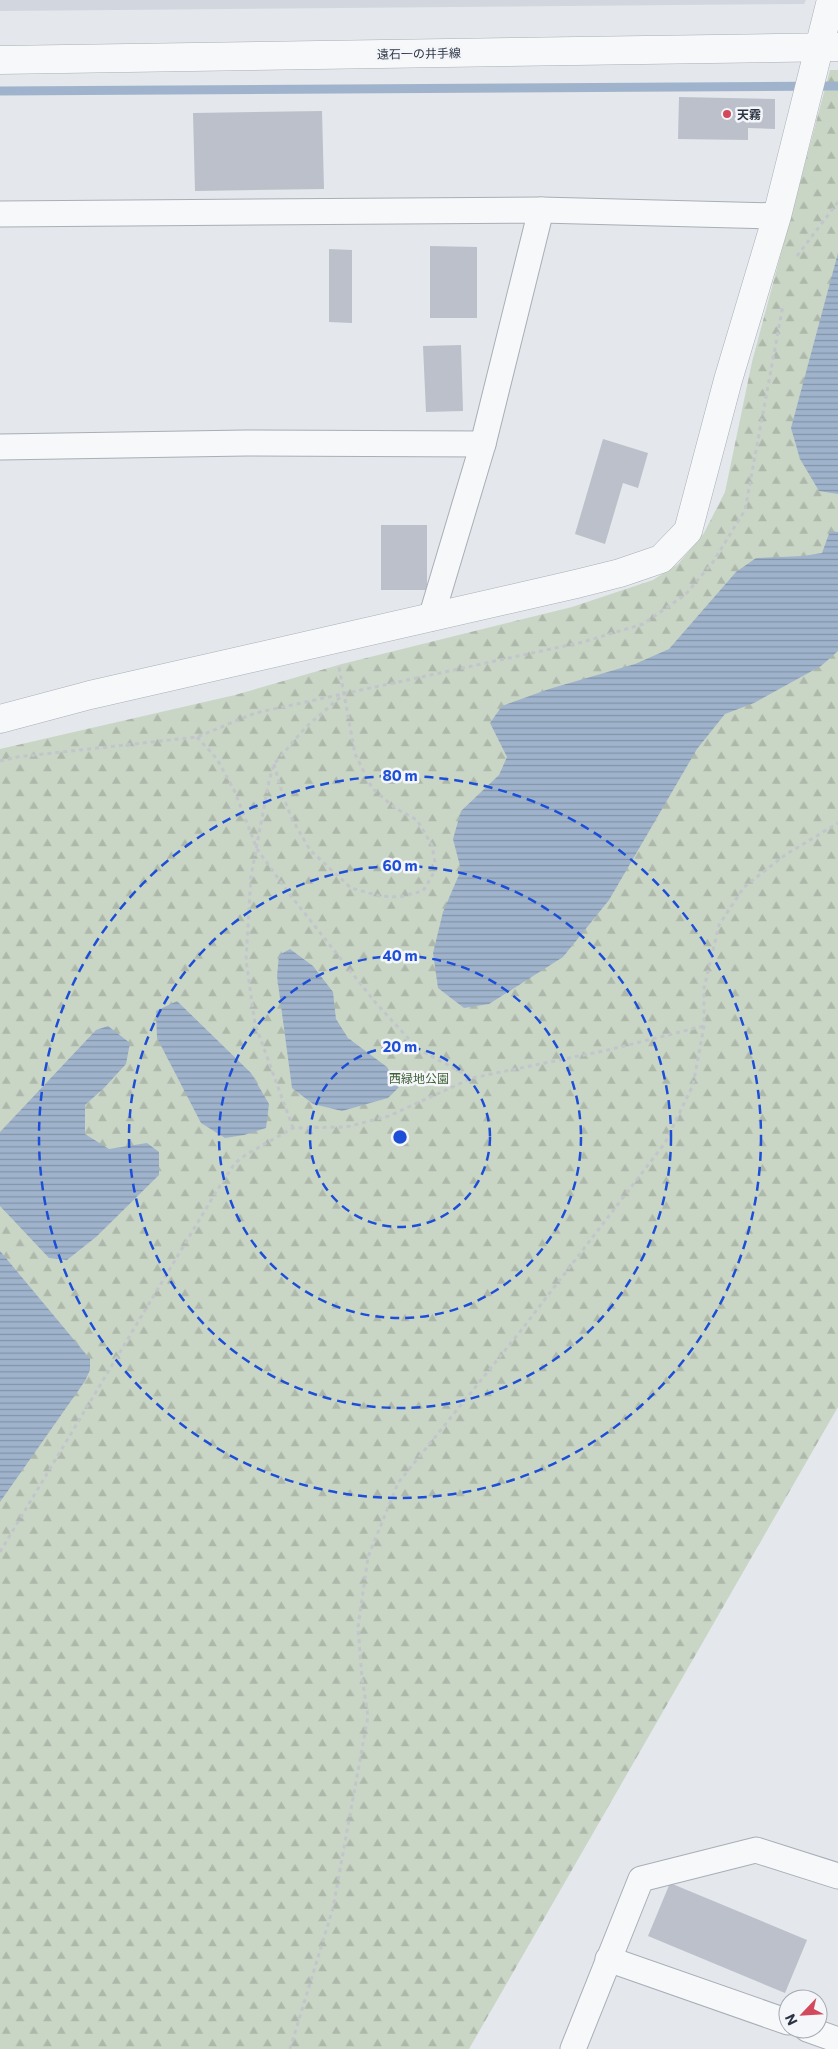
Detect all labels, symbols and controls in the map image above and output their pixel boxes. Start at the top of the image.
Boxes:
street label: 遠石一の井手線 [377,45,461,61]
place label: 天霧 [737,107,761,121]
marker: 天霧 [721,108,733,120]
text: 80 m [382,766,418,784]
text: 60 m [382,856,418,874]
text: 40 m [382,946,418,964]
text: 20 m [383,1037,417,1055]
park label: 西緑地公園 [389,1071,449,1085]
centre of rings [391,1128,409,1146]
north arrow [778,1989,828,2039]
text: N [781,2011,801,2028]

